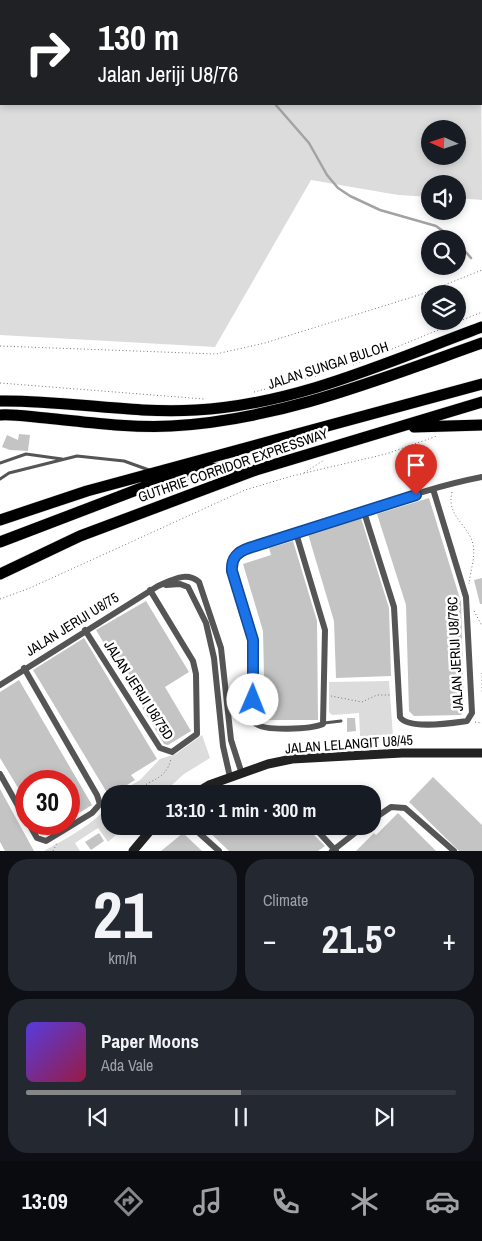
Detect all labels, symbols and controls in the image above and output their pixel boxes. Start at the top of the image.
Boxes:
text: 130 m [98,14,179,61]
icon: right [15,20,80,85]
text: Jalan Jeriji U8/76 [98,59,238,89]
north arrow [421,120,466,165]
map controls [421,120,466,330]
button: sound [421,175,466,220]
button: search [421,230,466,275]
button: layers [421,285,466,330]
street label: JALAN SUNGAI BULOH [265,337,391,393]
street label: GUTHRIE CORRIDOR EXPRESSWAY [136,424,331,506]
pin [395,444,437,495]
icon: arrive [402,451,430,479]
street label: JALAN JERIJI U8/75 [22,588,122,660]
street label: JALAN JERIJI U8/76C [443,596,467,712]
street label: JALAN JERIJI U8/75D [100,637,178,743]
position arrow [226,673,278,725]
street label: JALAN LELANGIT U8/45 [284,731,414,757]
speed limit sign: 30 [15,770,80,835]
text: 13:10 · 1 min · 300 m [166,797,316,823]
text: 21 [93,871,152,958]
text: Climate [263,889,308,911]
text: 21.5° [322,914,397,965]
text: − [263,921,276,959]
text: + [443,921,456,959]
text: km/h [108,947,137,969]
text: Paper Moons [101,1028,199,1054]
text: Ada Vale [101,1054,153,1076]
icon: previous [84,1103,112,1131]
icon: pause [227,1103,255,1131]
icon: next [370,1103,398,1131]
icon: directions [111,1184,146,1219]
icon: music [190,1184,225,1219]
icon: phone [268,1184,303,1219]
icon: climate [347,1184,382,1219]
icon: car [425,1184,460,1219]
text: 13:09 [22,1186,68,1216]

